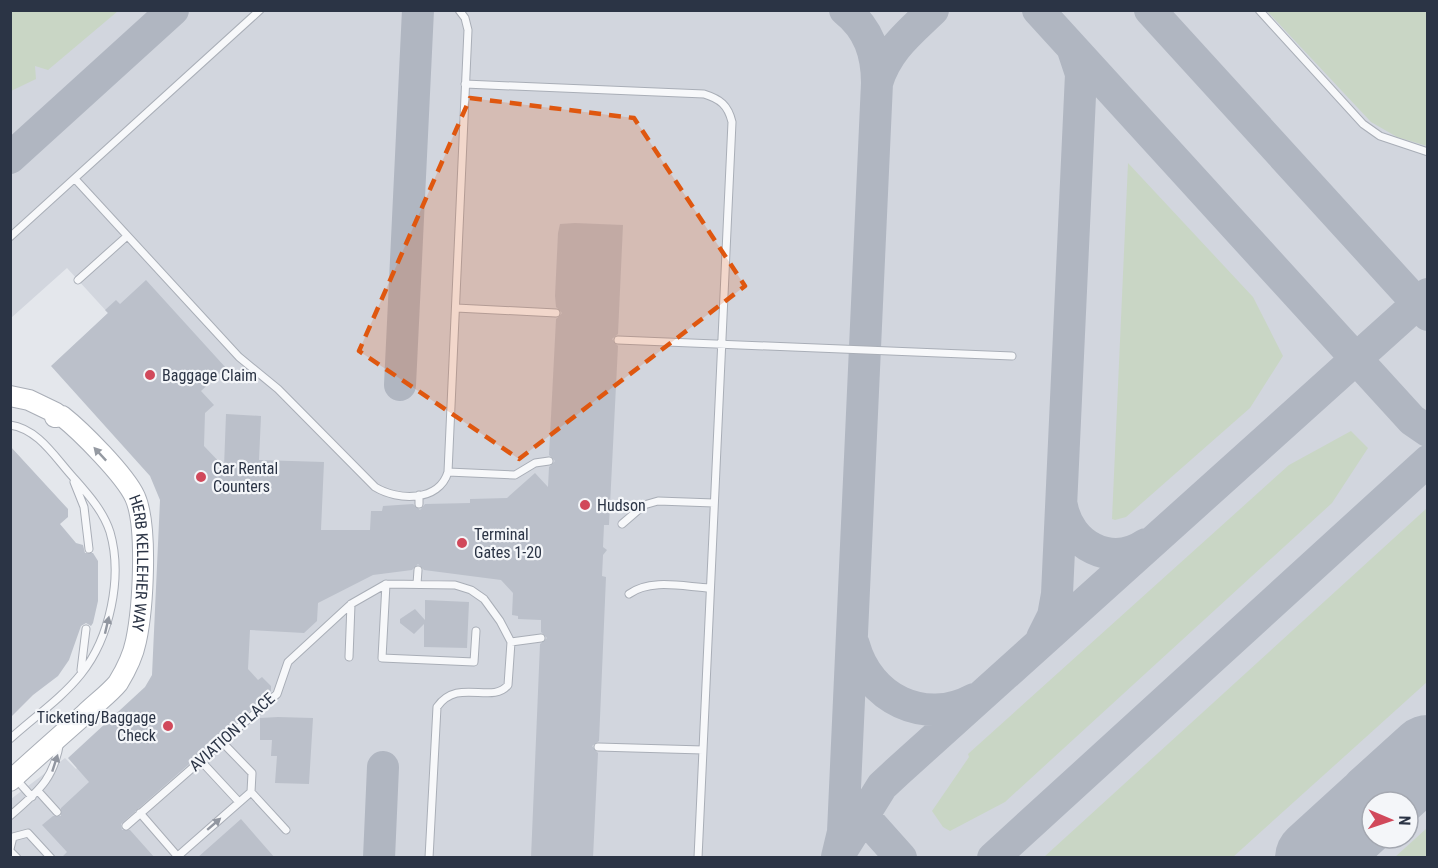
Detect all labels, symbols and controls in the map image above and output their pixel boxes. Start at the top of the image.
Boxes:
place label: Baggage Claim [162,366,257,385]
marker: Baggage Claim [143,368,157,382]
one-way arrow [93,447,107,462]
place label: Car Rental Counters [213,459,278,496]
marker: Car Rental Counters [194,470,208,484]
street label: HERB KELLEHER WAY [125,492,153,633]
place label: Hudson [597,496,646,515]
marker: Hudson [578,498,592,512]
place label: Terminal Gates 1-20 [474,525,542,562]
marker: Terminal Gates 1-20 [455,536,469,550]
one-way arrow [103,615,113,634]
street label: AVIATION PLACE [185,689,279,775]
place label: Ticketing/Baggage Check [37,708,157,745]
marker: Ticketing/Baggage Check [161,719,175,733]
one-way arrow [51,754,60,772]
north arrow [1360,790,1420,850]
text: N [1395,815,1414,826]
one-way arrow [206,818,221,831]

